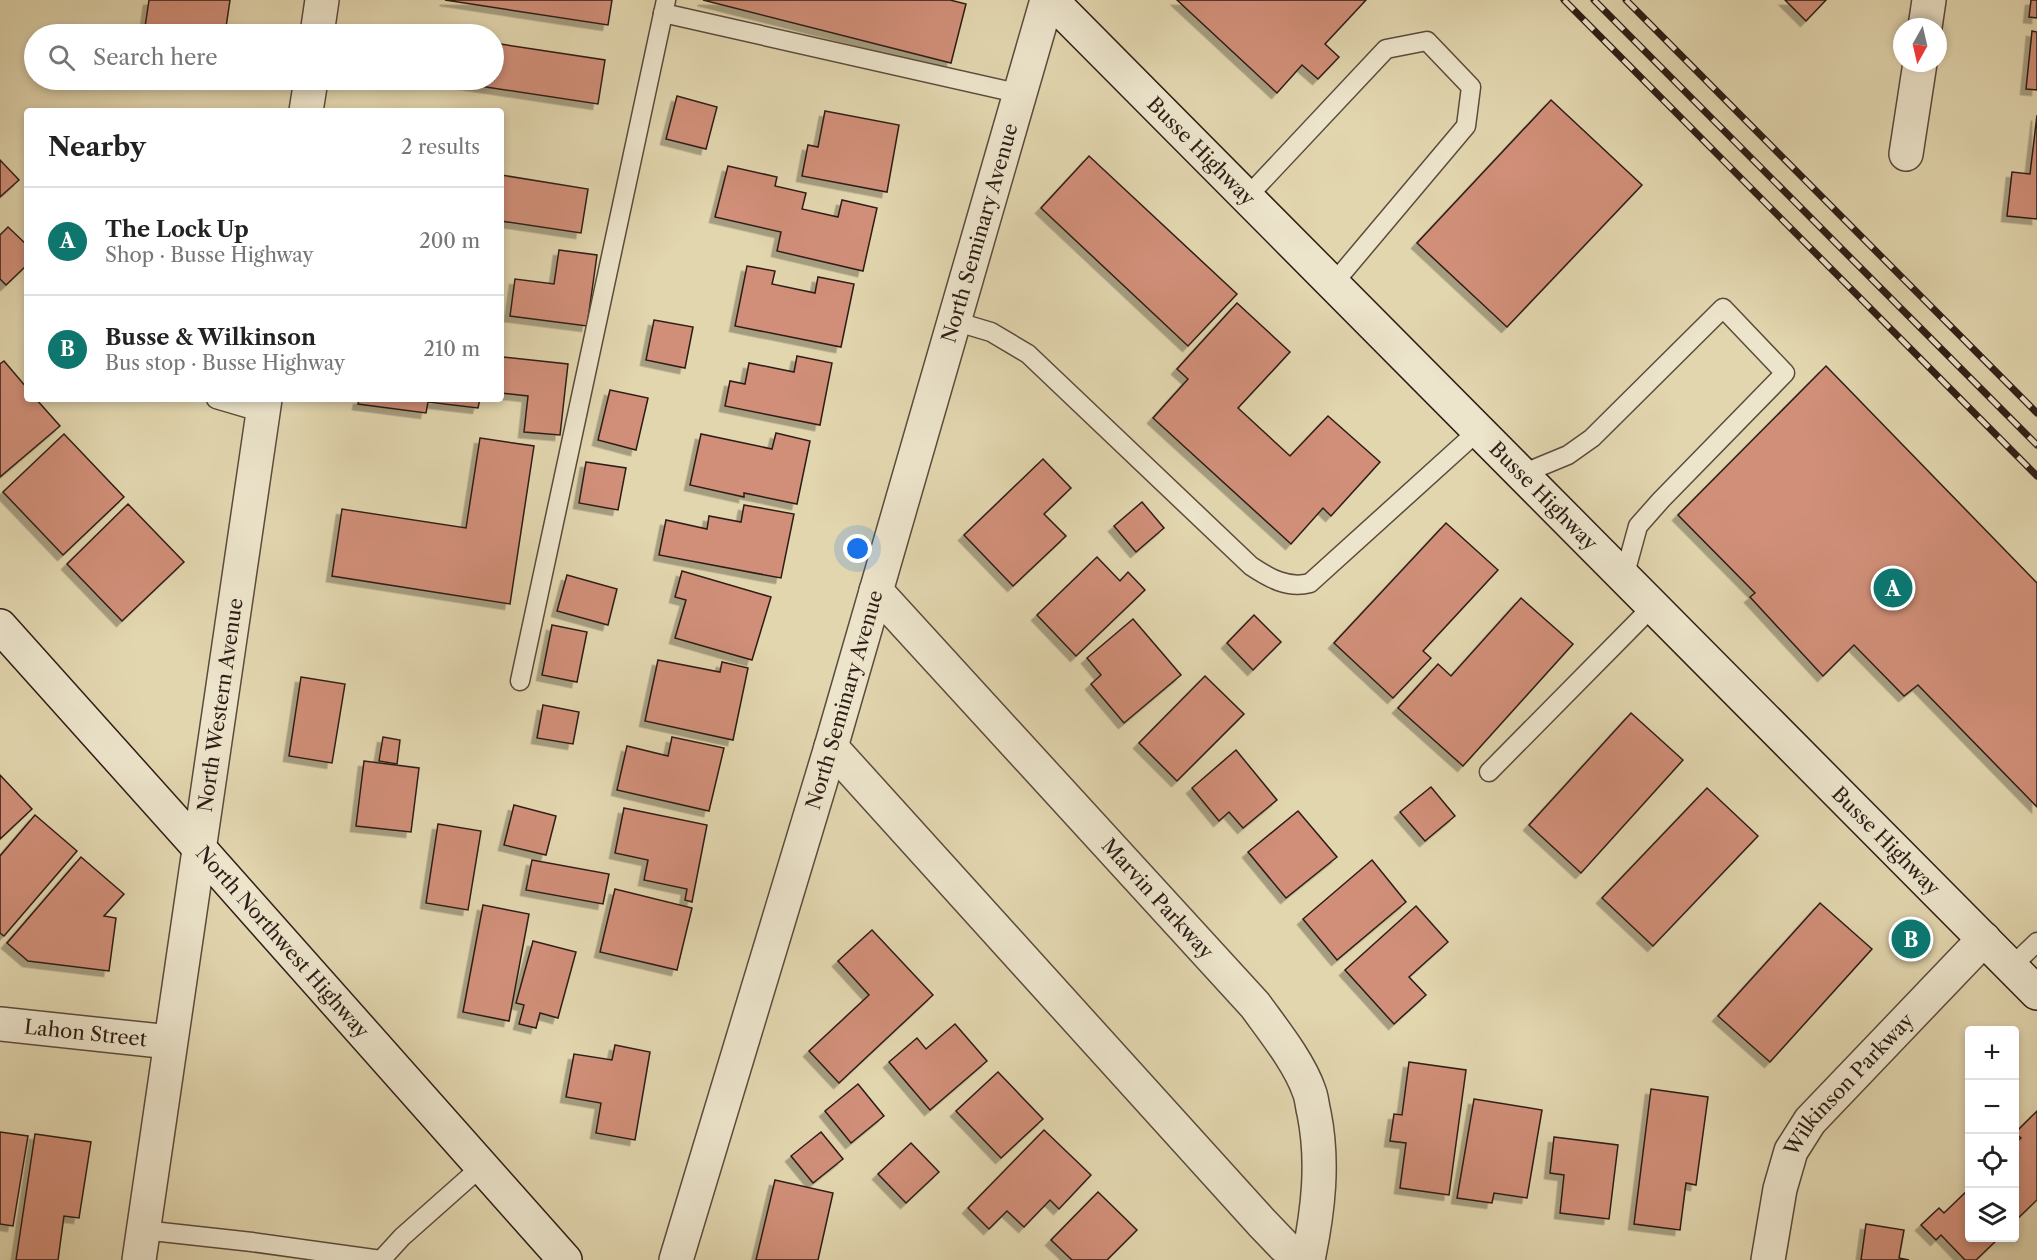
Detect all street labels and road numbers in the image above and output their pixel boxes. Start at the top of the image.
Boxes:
street label: Busse Highway [1142,92,1261,211]
street label: North Seminary Avenue [937,120,1023,345]
street label: Busse Highway [1485,437,1603,556]
street label: North Seminary Avenue [801,587,888,812]
street label: North Western Avenue [193,596,248,813]
street label: Busse Highway [1827,782,1946,901]
street label: Marvin Parkway [1097,834,1219,964]
street label: North Northwest Highway [191,841,375,1044]
street label: Wilkinson Parkway [1779,1008,1919,1161]
street label: Lahon Street [23,1015,148,1051]

